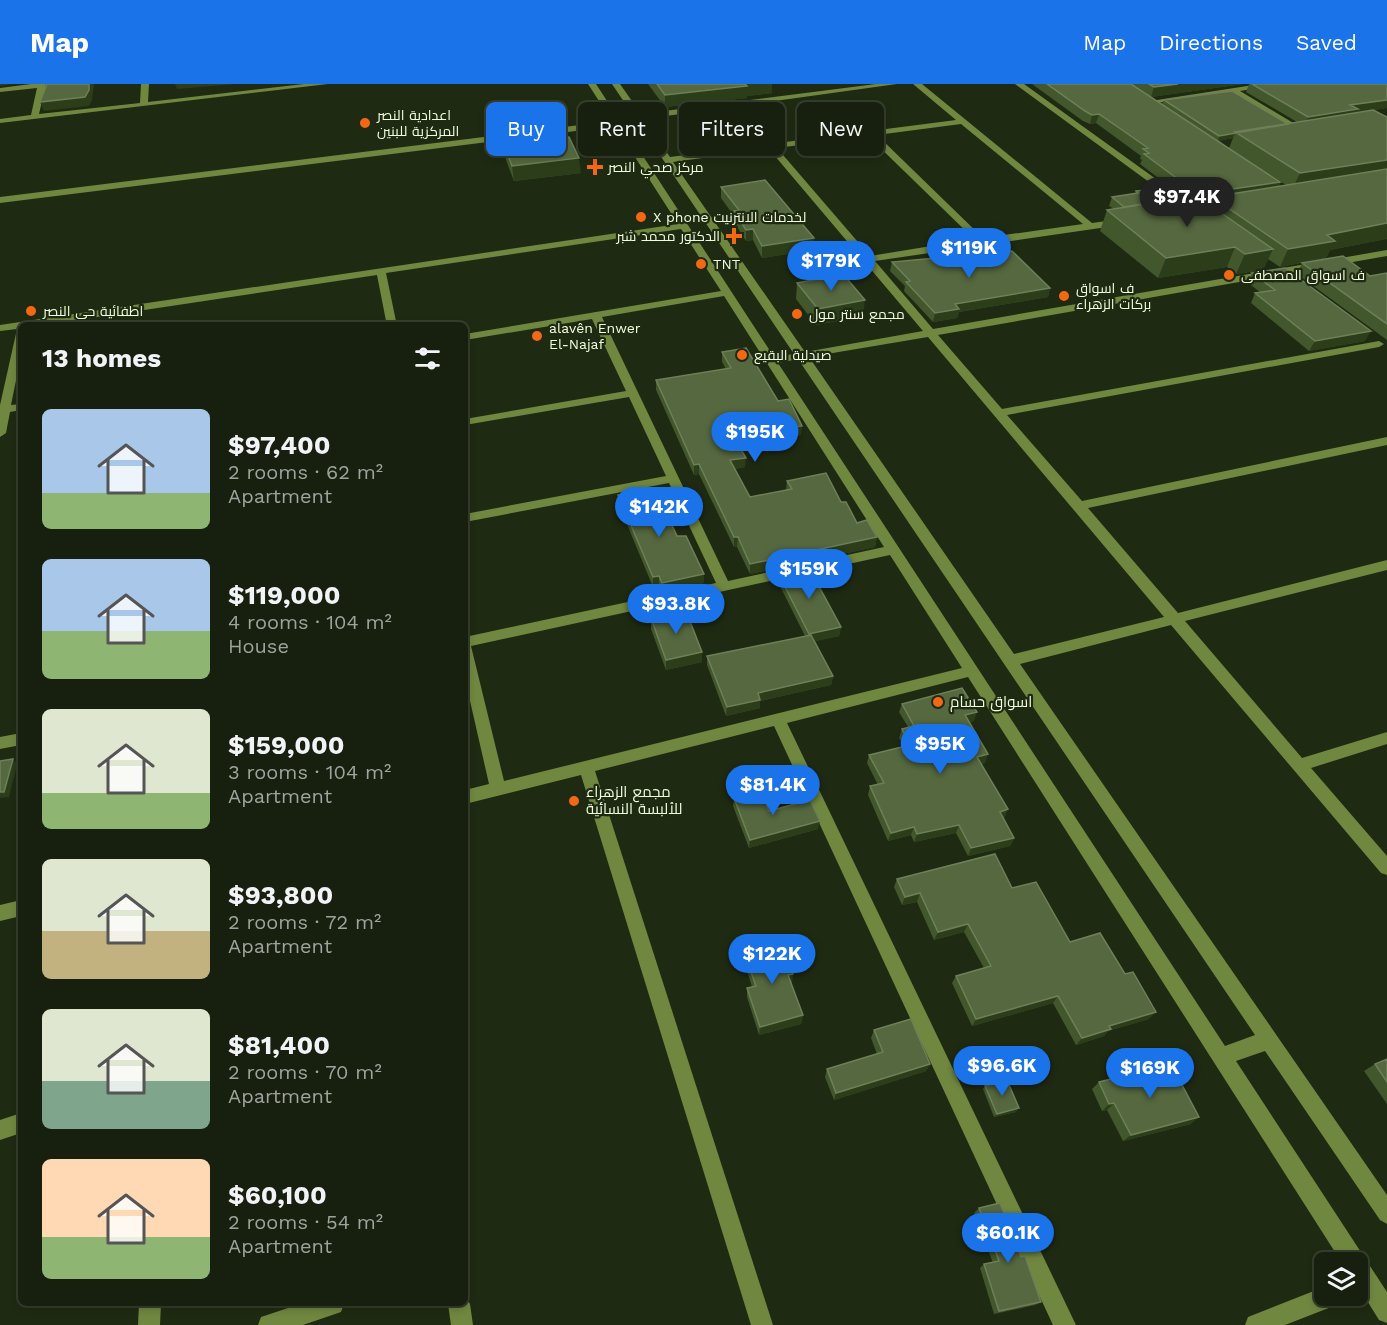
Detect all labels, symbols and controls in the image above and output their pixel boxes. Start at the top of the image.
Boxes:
text: Map [30,26,89,59]
text: Map [1083,30,1126,55]
text: Directions [1159,30,1263,55]
text: Saved [1296,30,1357,55]
chip: Buy [486,102,566,156]
chip: Rent [578,102,667,156]
chip: Filters [679,102,785,156]
chip: New [797,102,884,156]
place label: اعدادية النصر المركزية للبنين [376,107,459,139]
marker: اعدادية النصر المركزية للبنين [358,116,372,130]
marker: مركز صحي النصر [586,158,604,176]
place label: مركز صحي النصر [607,159,703,179]
pin: $97.4K [1138,177,1236,228]
text: $97.4K [1154,184,1220,208]
place label: X phone لخدمات الانترنيت [653,209,806,225]
marker: X phone لخدمات الانترنيت [634,210,648,224]
marker: الدكتور محمد شبر [725,227,743,245]
place label: الدكتور محمد شبر [615,228,720,244]
pin: $119K [927,228,1011,279]
text: $119K [941,235,997,259]
pin: $179K [789,241,873,292]
text: $179K [801,248,861,272]
place label: TNT [713,256,741,272]
marker: TNT [694,257,708,271]
place label: ف اسواق المصطفى [1241,267,1365,284]
marker: ف اسواق المصطفى [1222,268,1236,282]
place label: ف اسواق بركات الزهراء [1076,280,1151,312]
marker: ف اسواق بركات الزهراء [1057,289,1071,303]
place label: اطفائية حي النصر [42,303,143,323]
marker: اطفائية حي النصر [24,304,38,318]
place label: مجمع سنتر مول [809,306,905,323]
marker: مجمع سنتر مول [790,307,804,321]
place label: alavên Enwer El-Najaf [549,320,641,352]
marker: alavên Enwer El-Najaf [530,329,544,343]
icon: filters [411,342,444,375]
text: 13 homes [42,343,161,373]
place label: صيدلية البقيع [754,347,832,364]
marker: صيدلية البقيع [735,348,749,362]
pin: $195K [713,412,797,463]
text: $195K [725,419,785,443]
text: $97,400 [228,430,330,460]
icon: home [90,433,162,505]
text: 2 rooms · 62 m² [228,460,383,484]
text: Apartment [228,484,332,508]
pin: $142K [617,487,701,538]
text: $142K [629,494,689,518]
pin: $159K [767,549,851,600]
text: $159K [779,556,839,580]
text: $119,000 [228,580,340,610]
icon: home [90,583,162,655]
pin: $93.8K [627,584,725,635]
text: $93.8K [641,591,711,615]
text: 4 rooms · 104 m² [228,610,392,634]
text: House [228,634,289,658]
place label: اسواق حسام [950,693,1032,712]
marker: اسواق حسام [931,695,945,709]
pin: $95K [904,724,976,775]
text: $159,000 [228,730,344,760]
text: $95K [915,731,965,755]
icon: home [90,733,162,805]
text: 3 rooms · 104 m² [228,760,391,784]
pin: $81.4K [724,765,822,816]
text: $81.4K [740,772,806,796]
place label: مجمع الزهراء للألبسة النسائية [586,783,682,818]
text: Apartment [228,784,332,808]
marker: مجمع الزهراء للألبسة النسائية [567,794,581,808]
text: $93,800 [228,880,333,910]
icon: home [90,883,162,955]
text: 2 rooms · 72 m² [228,910,381,934]
text: Apartment [228,934,332,958]
pin: $122K [730,934,814,985]
text: $122K [742,941,802,965]
text: $81,400 [228,1030,330,1060]
icon: home [90,1033,162,1105]
pin: $96.6K [953,1046,1051,1097]
pin: $169K [1108,1048,1192,1099]
text: $96.6K [967,1053,1037,1077]
text: $169K [1120,1055,1180,1079]
text: 2 rooms · 70 m² [228,1060,382,1084]
text: Apartment [228,1084,332,1108]
text: $60,100 [228,1180,327,1210]
icon: home [90,1183,162,1255]
text: 2 rooms · 54 m² [228,1210,383,1234]
pin: $60.1K [959,1213,1057,1264]
text: $60.1K [976,1220,1040,1244]
text: Apartment [228,1234,332,1258]
map controls [1314,1252,1368,1306]
button: layers [1314,1252,1368,1306]

